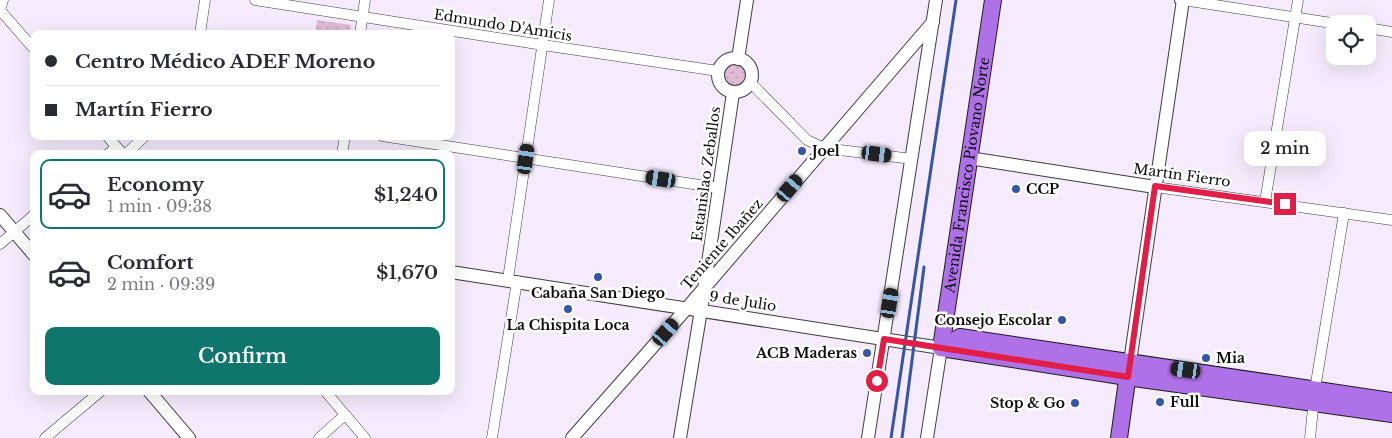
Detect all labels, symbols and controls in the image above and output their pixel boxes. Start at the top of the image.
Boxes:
street label: Edmundo D'Amicis [433,5,573,45]
map controls [1326,15,1376,65]
button: locate [1326,15,1376,65]
text: Centro Médico ADEF Moreno [75,50,375,73]
street label: Avenida Francisco Piovano Norte [940,56,993,295]
text: Martín Fierro [75,98,213,121]
street label: Estanislao Zeballos [688,105,724,243]
callout: 2 min [1244,132,1326,166]
text: 2 min [1260,138,1310,158]
place label: Joel [809,142,840,160]
car [516,143,535,175]
marker: Joel [796,145,808,157]
car [861,145,892,163]
street label: Martín Fierro [1132,159,1232,191]
car [645,169,676,189]
icon: car [47,172,92,217]
car [774,172,805,204]
text: Economy [107,173,204,196]
place label: CCP [1026,180,1059,198]
text: $1,240 [374,183,438,206]
marker: CCP [1010,183,1022,195]
route end [1274,193,1296,215]
street label: Teniente Ibañez [677,194,767,293]
text: 1 min · 09:38 [107,196,212,216]
icon: car [47,250,92,295]
text: Comfort [107,251,194,274]
text: $1,670 [376,261,438,284]
marker: Cabaña San Diego [592,271,604,283]
text: 2 min · 09:39 [107,274,215,294]
place label: Cabaña San Diego [531,284,665,302]
street label: 9 de Julio [708,287,778,315]
car [880,287,899,319]
marker: La Chispita Loca [562,303,574,315]
place label: Consejo Escolar [934,311,1052,329]
marker: Consejo Escolar [1056,314,1068,326]
place label: La Chispita Loca [506,316,630,334]
car [650,316,681,348]
button: Confirm [45,327,440,385]
place label: ACB Maderas [755,344,857,362]
marker: ACB Maderas [861,347,873,359]
place label: Mia [1216,349,1245,367]
marker: Mia [1200,352,1212,364]
car [1170,360,1201,380]
route start [866,370,888,392]
place label: Full [1170,393,1200,411]
place label: Stop & Go [990,394,1065,412]
marker: Full [1154,396,1166,408]
marker: Stop & Go [1069,397,1081,409]

